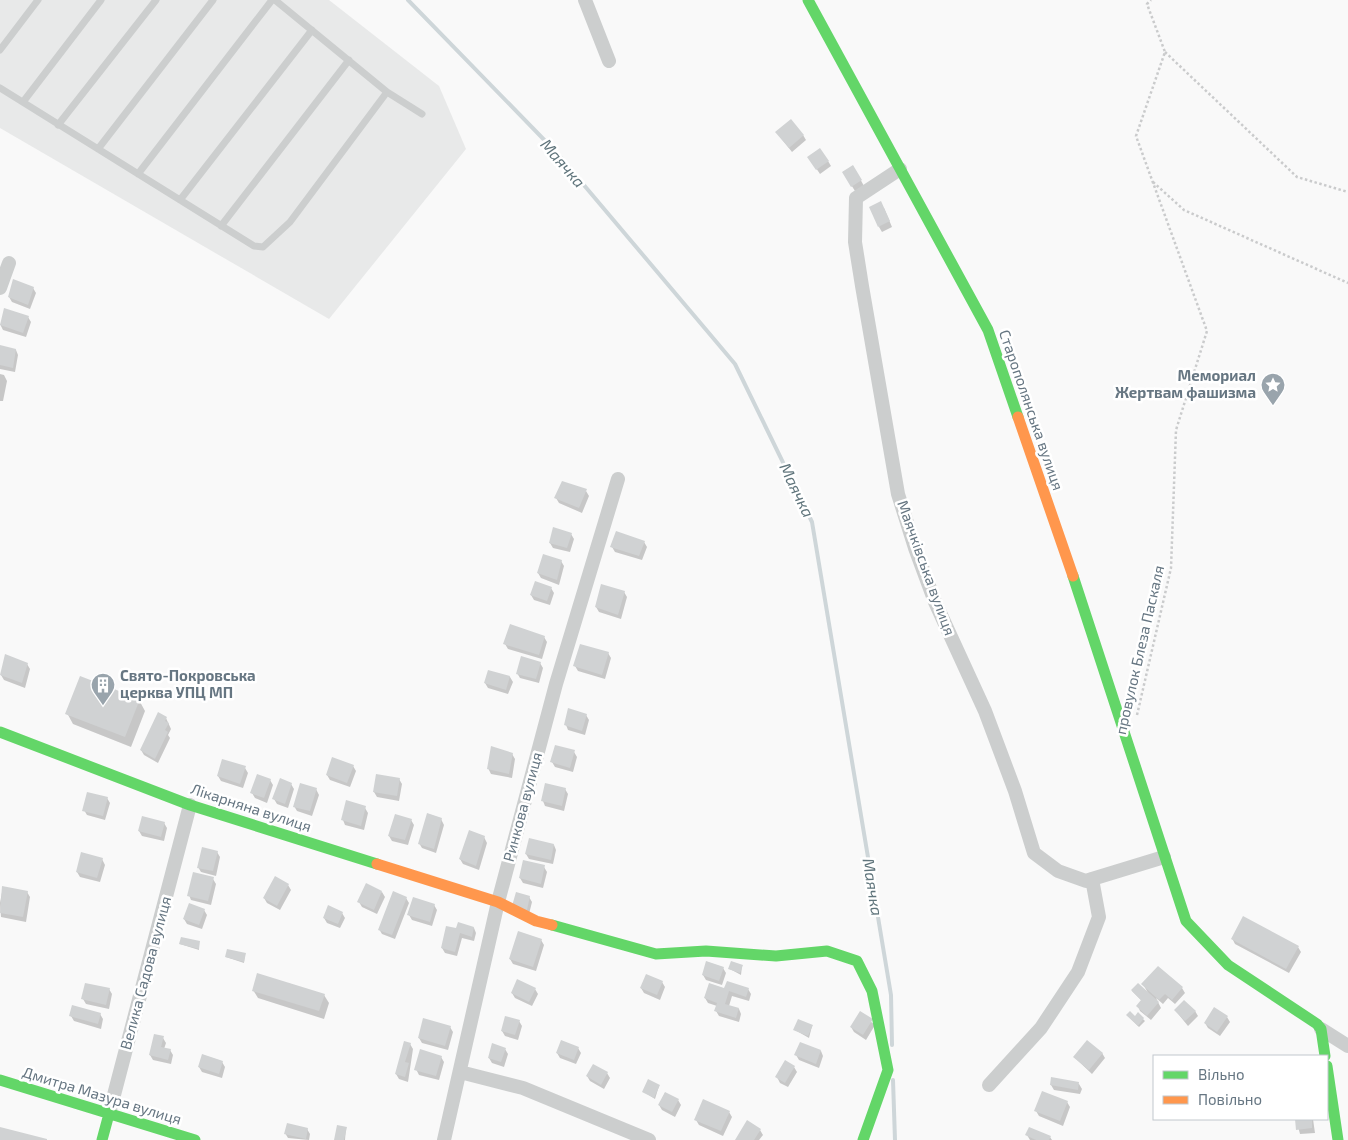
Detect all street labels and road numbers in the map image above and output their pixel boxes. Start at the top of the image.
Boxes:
street label: Старополянська вулиця [995,327,1068,493]
street label: Маячківська вулиця [893,498,960,638]
street label: провулок Блеза Паскаля [1111,563,1168,736]
street label: Ринкова вулиця [499,750,546,864]
street label: Лікарняна вулиця [188,779,314,836]
street label: Велика Садова вулиця [116,894,175,1052]
street label: Дмитра Мазура вулиця [20,1062,184,1129]

